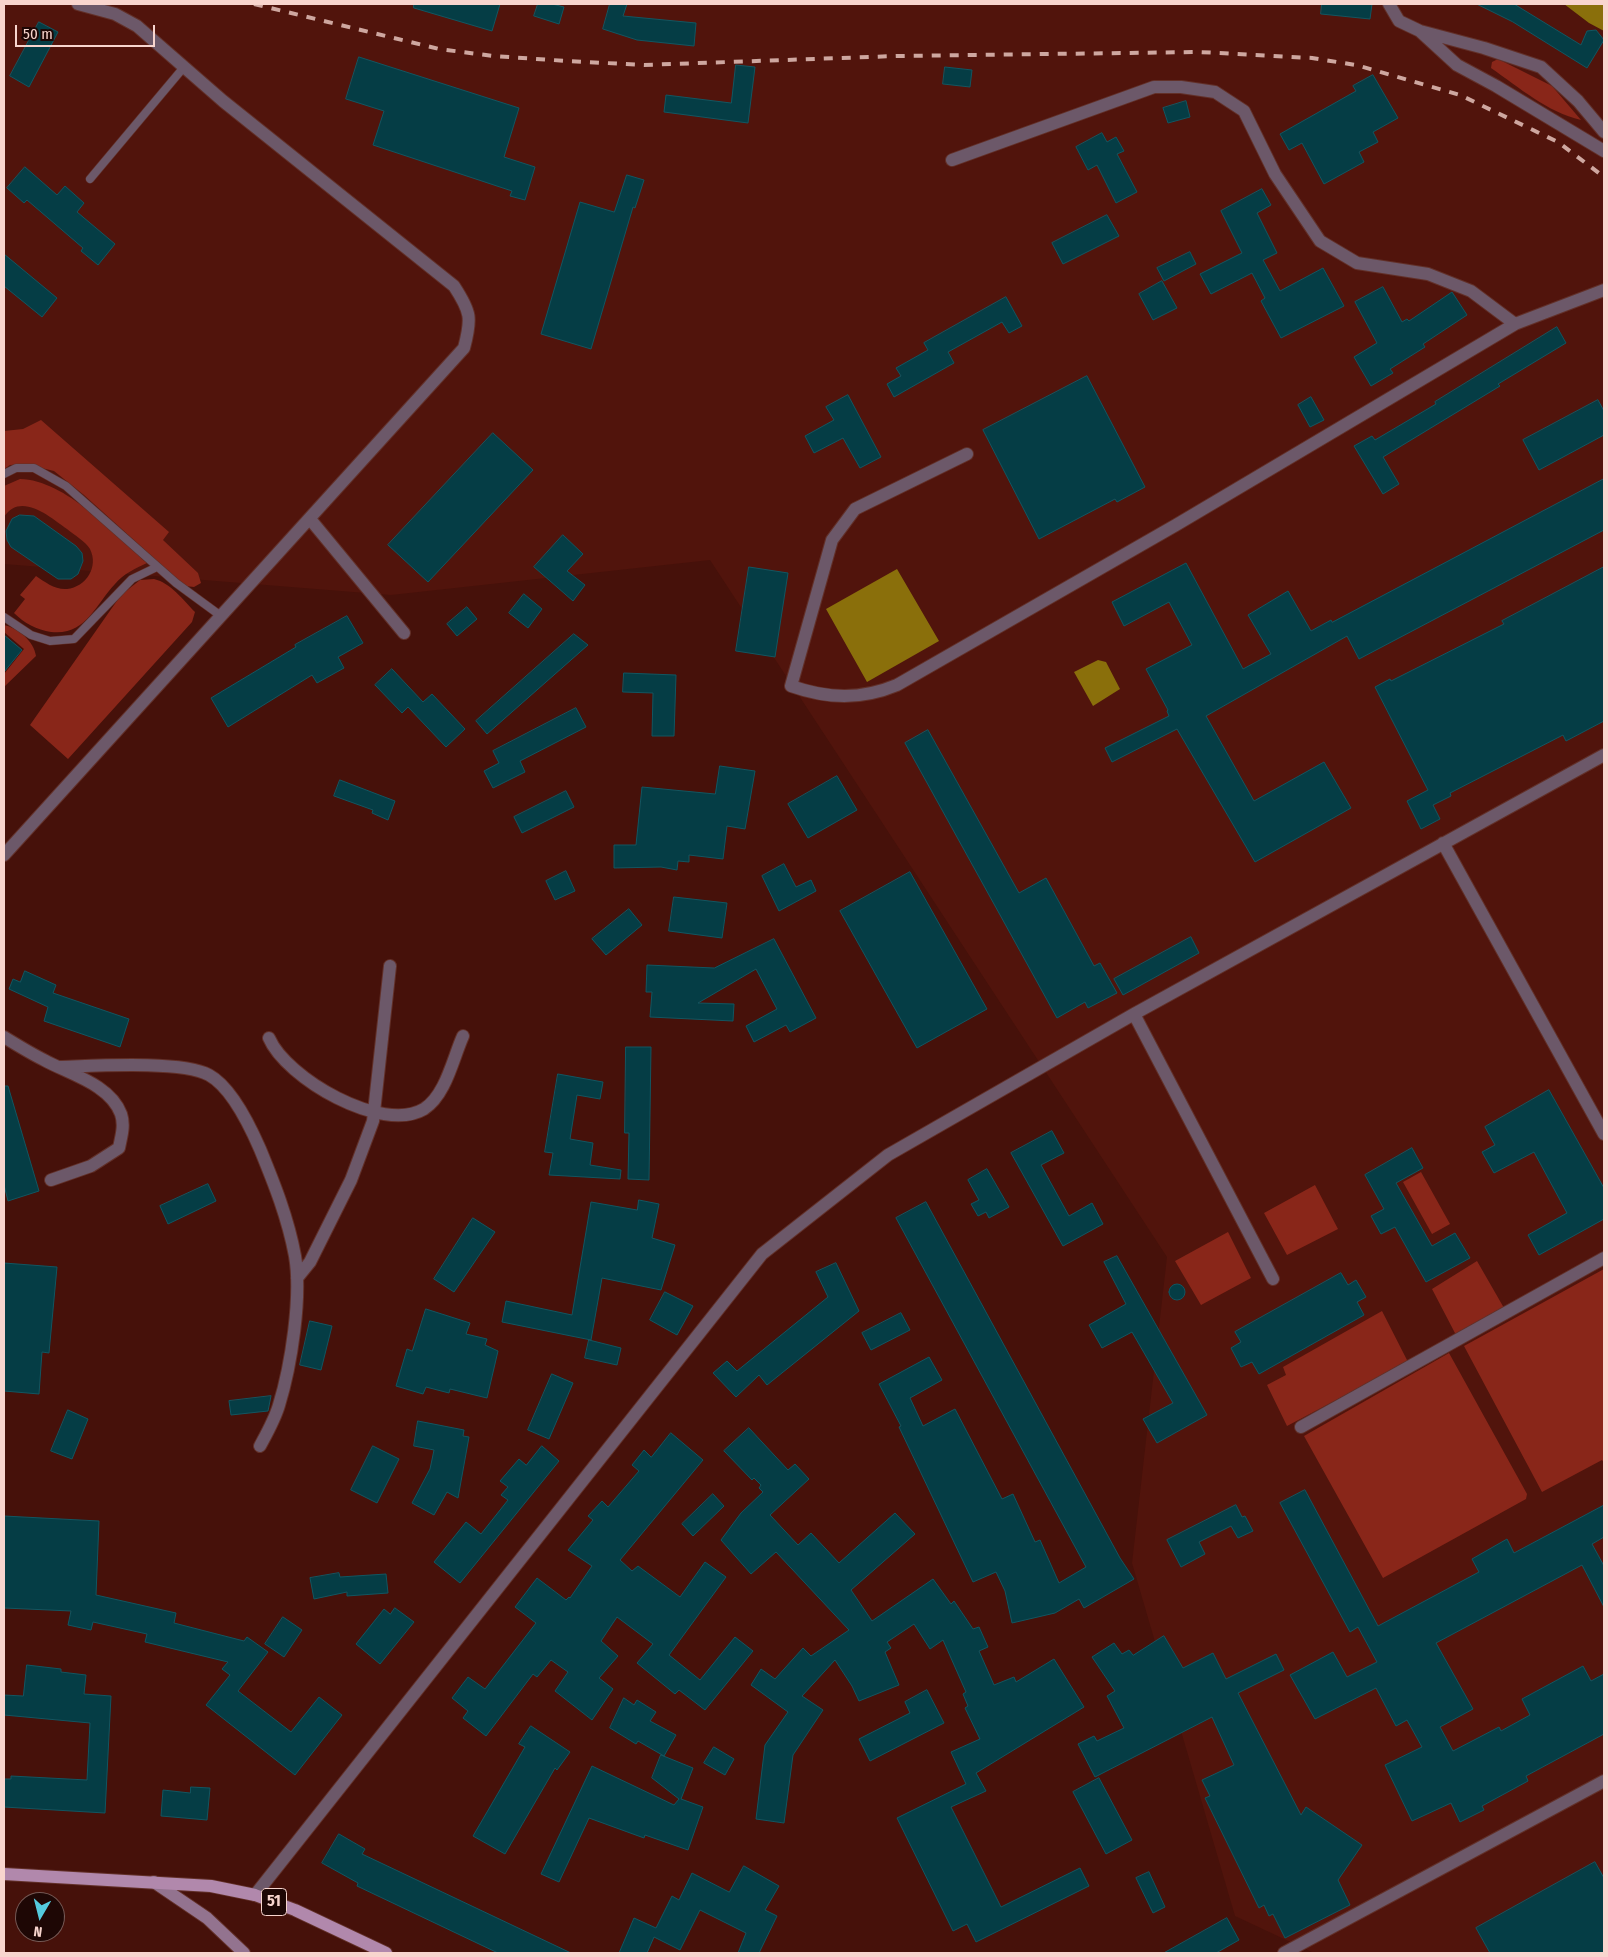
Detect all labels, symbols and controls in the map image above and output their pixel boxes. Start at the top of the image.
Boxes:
scale bar [18,15,158,47]
text: 50 m [23,25,53,43]
road number: 51 [262,1888,286,1915]
north arrow [15,1892,65,1942]
text: N [33,1922,43,1940]

